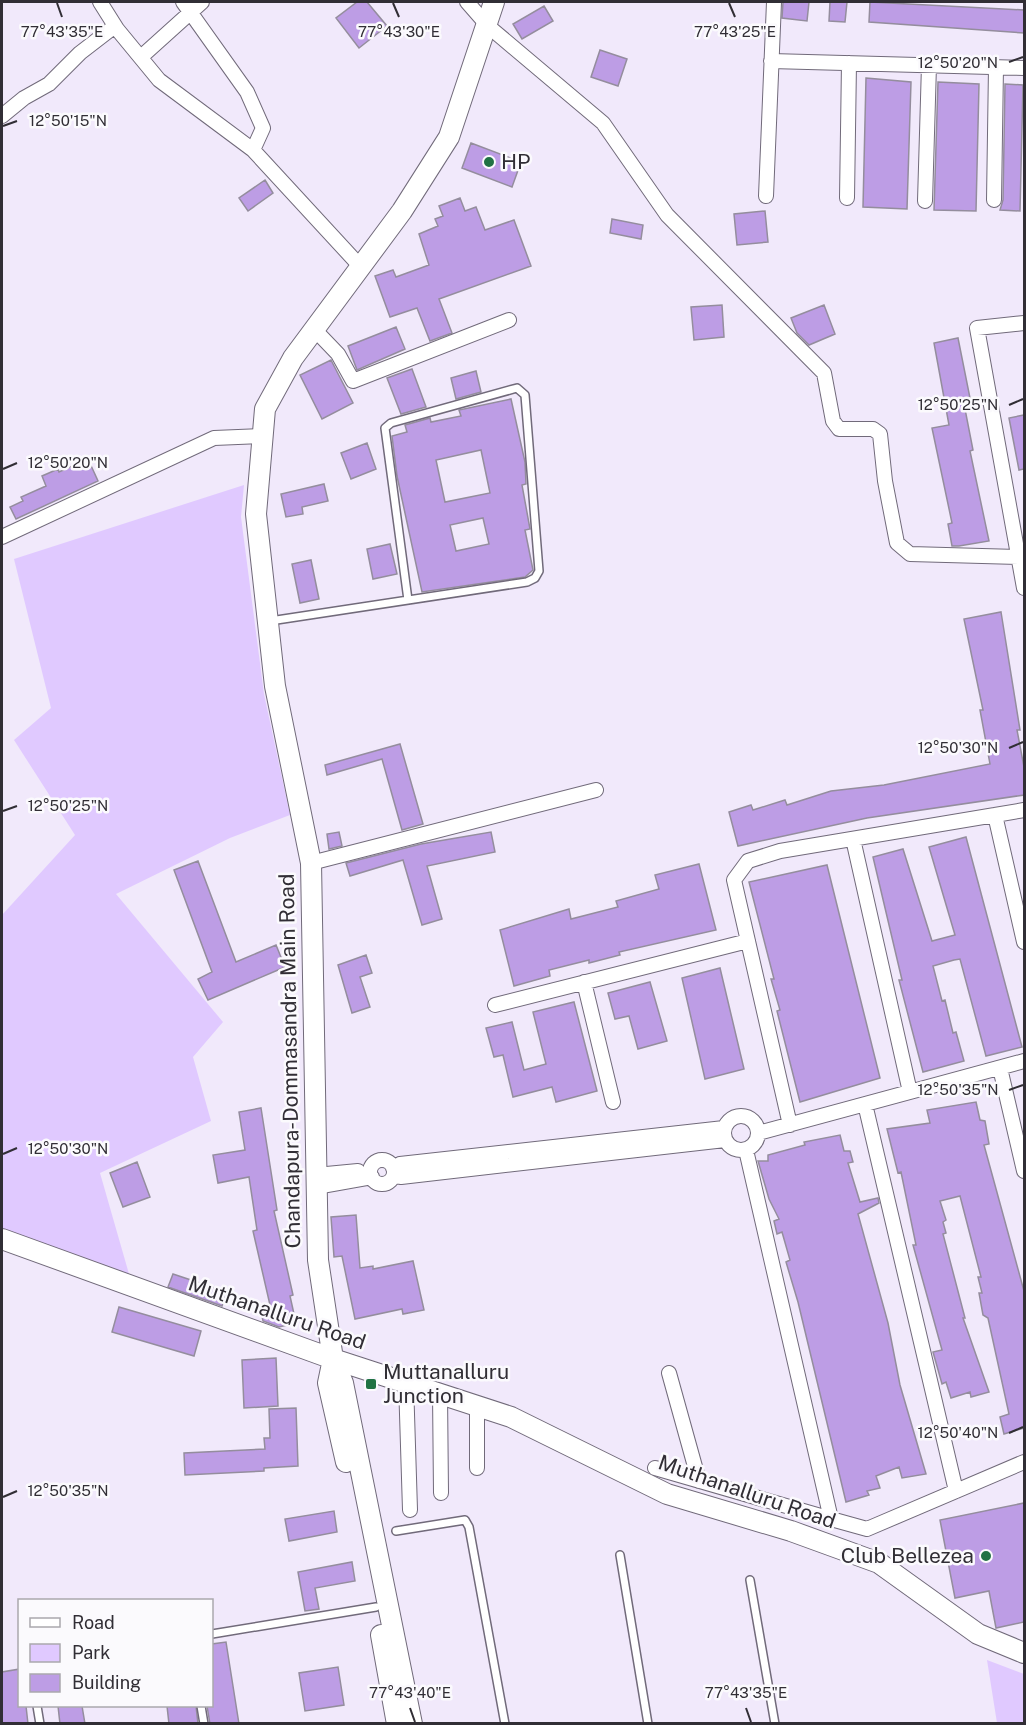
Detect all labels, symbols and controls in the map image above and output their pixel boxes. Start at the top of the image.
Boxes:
text: 77°43'35"E [21,23,103,40]
text: 77°43'30"E [358,23,440,40]
text: 77°43'25"E [694,23,776,40]
text: 12°50'20"N [918,54,998,71]
text: 12°50'15"N [29,112,107,129]
place label: HP [501,149,530,174]
marker: HP [482,155,496,169]
text: 12°50'25"N [918,396,998,413]
text: 12°50'20"N [28,454,108,471]
text: 12°50'30"N [918,739,998,756]
text: 12°50'25"N [28,797,108,814]
street label: Chandapura-Dommasandra Main Road [274,873,305,1249]
text: 12°50'35"N [917,1081,999,1098]
text: 12°50'30"N [28,1140,108,1157]
street label: Muthanalluru Road [185,1270,369,1355]
place label: Muttanalluru Junction [383,1359,509,1408]
marker: Muttanalluru Junction [364,1377,378,1391]
text: 12°50'40"N [918,1424,998,1441]
street label: Muthanalluru Road [655,1449,839,1534]
text: 12°50'35"N [27,1482,109,1499]
place label: Club Bellezea [841,1543,974,1568]
marker: Club Bellezea [979,1549,993,1563]
legend [18,1599,213,1707]
text: Road [72,1612,115,1633]
text: Park [72,1642,110,1663]
text: Building [72,1672,141,1693]
text: 77°43'40"E [369,1684,451,1701]
text: 77°43'35"E [705,1684,787,1701]

